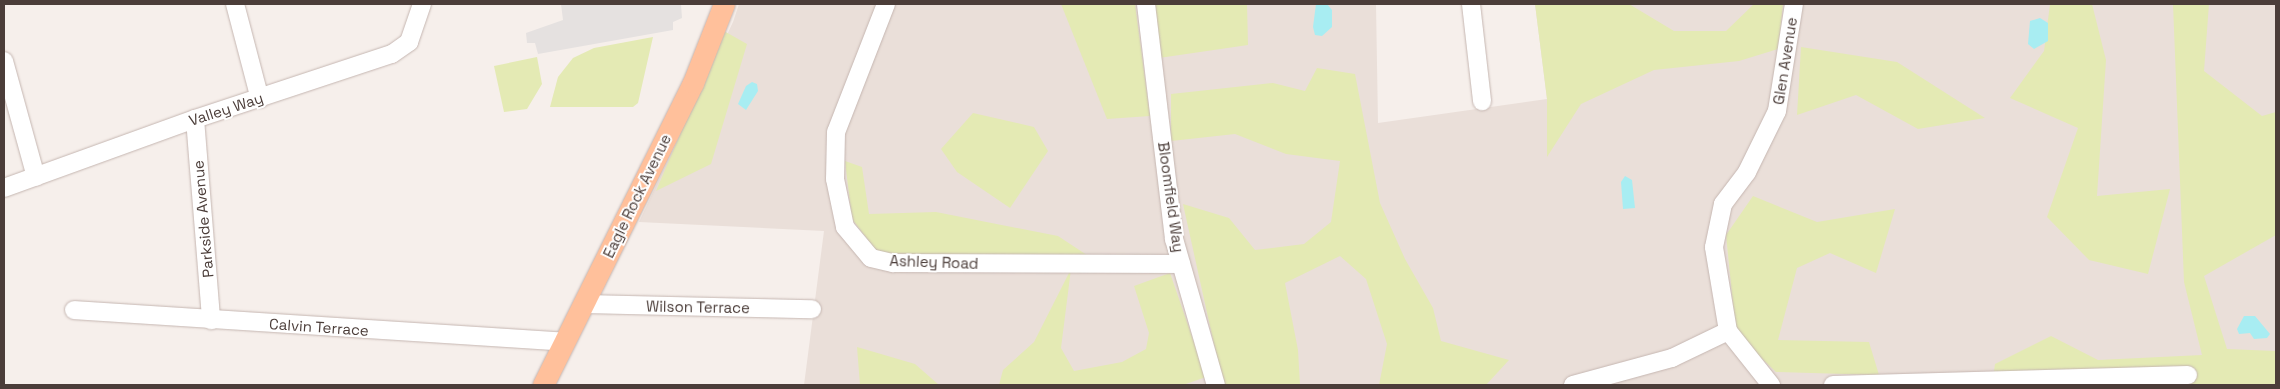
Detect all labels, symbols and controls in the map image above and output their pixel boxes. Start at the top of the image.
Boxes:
street label: Glen Avenue [1769,16,1801,106]
street label: Valley Way [186,89,266,129]
street label: Eagle Rock Avenue [599,131,675,261]
street label: Bloomfield Way [1154,141,1188,253]
street label: Parkside Avenue [189,159,217,279]
street label: Ashley Road [889,251,979,273]
street label: Wilson Terrace [646,297,750,317]
street label: Calvin Terrace [268,315,370,339]

